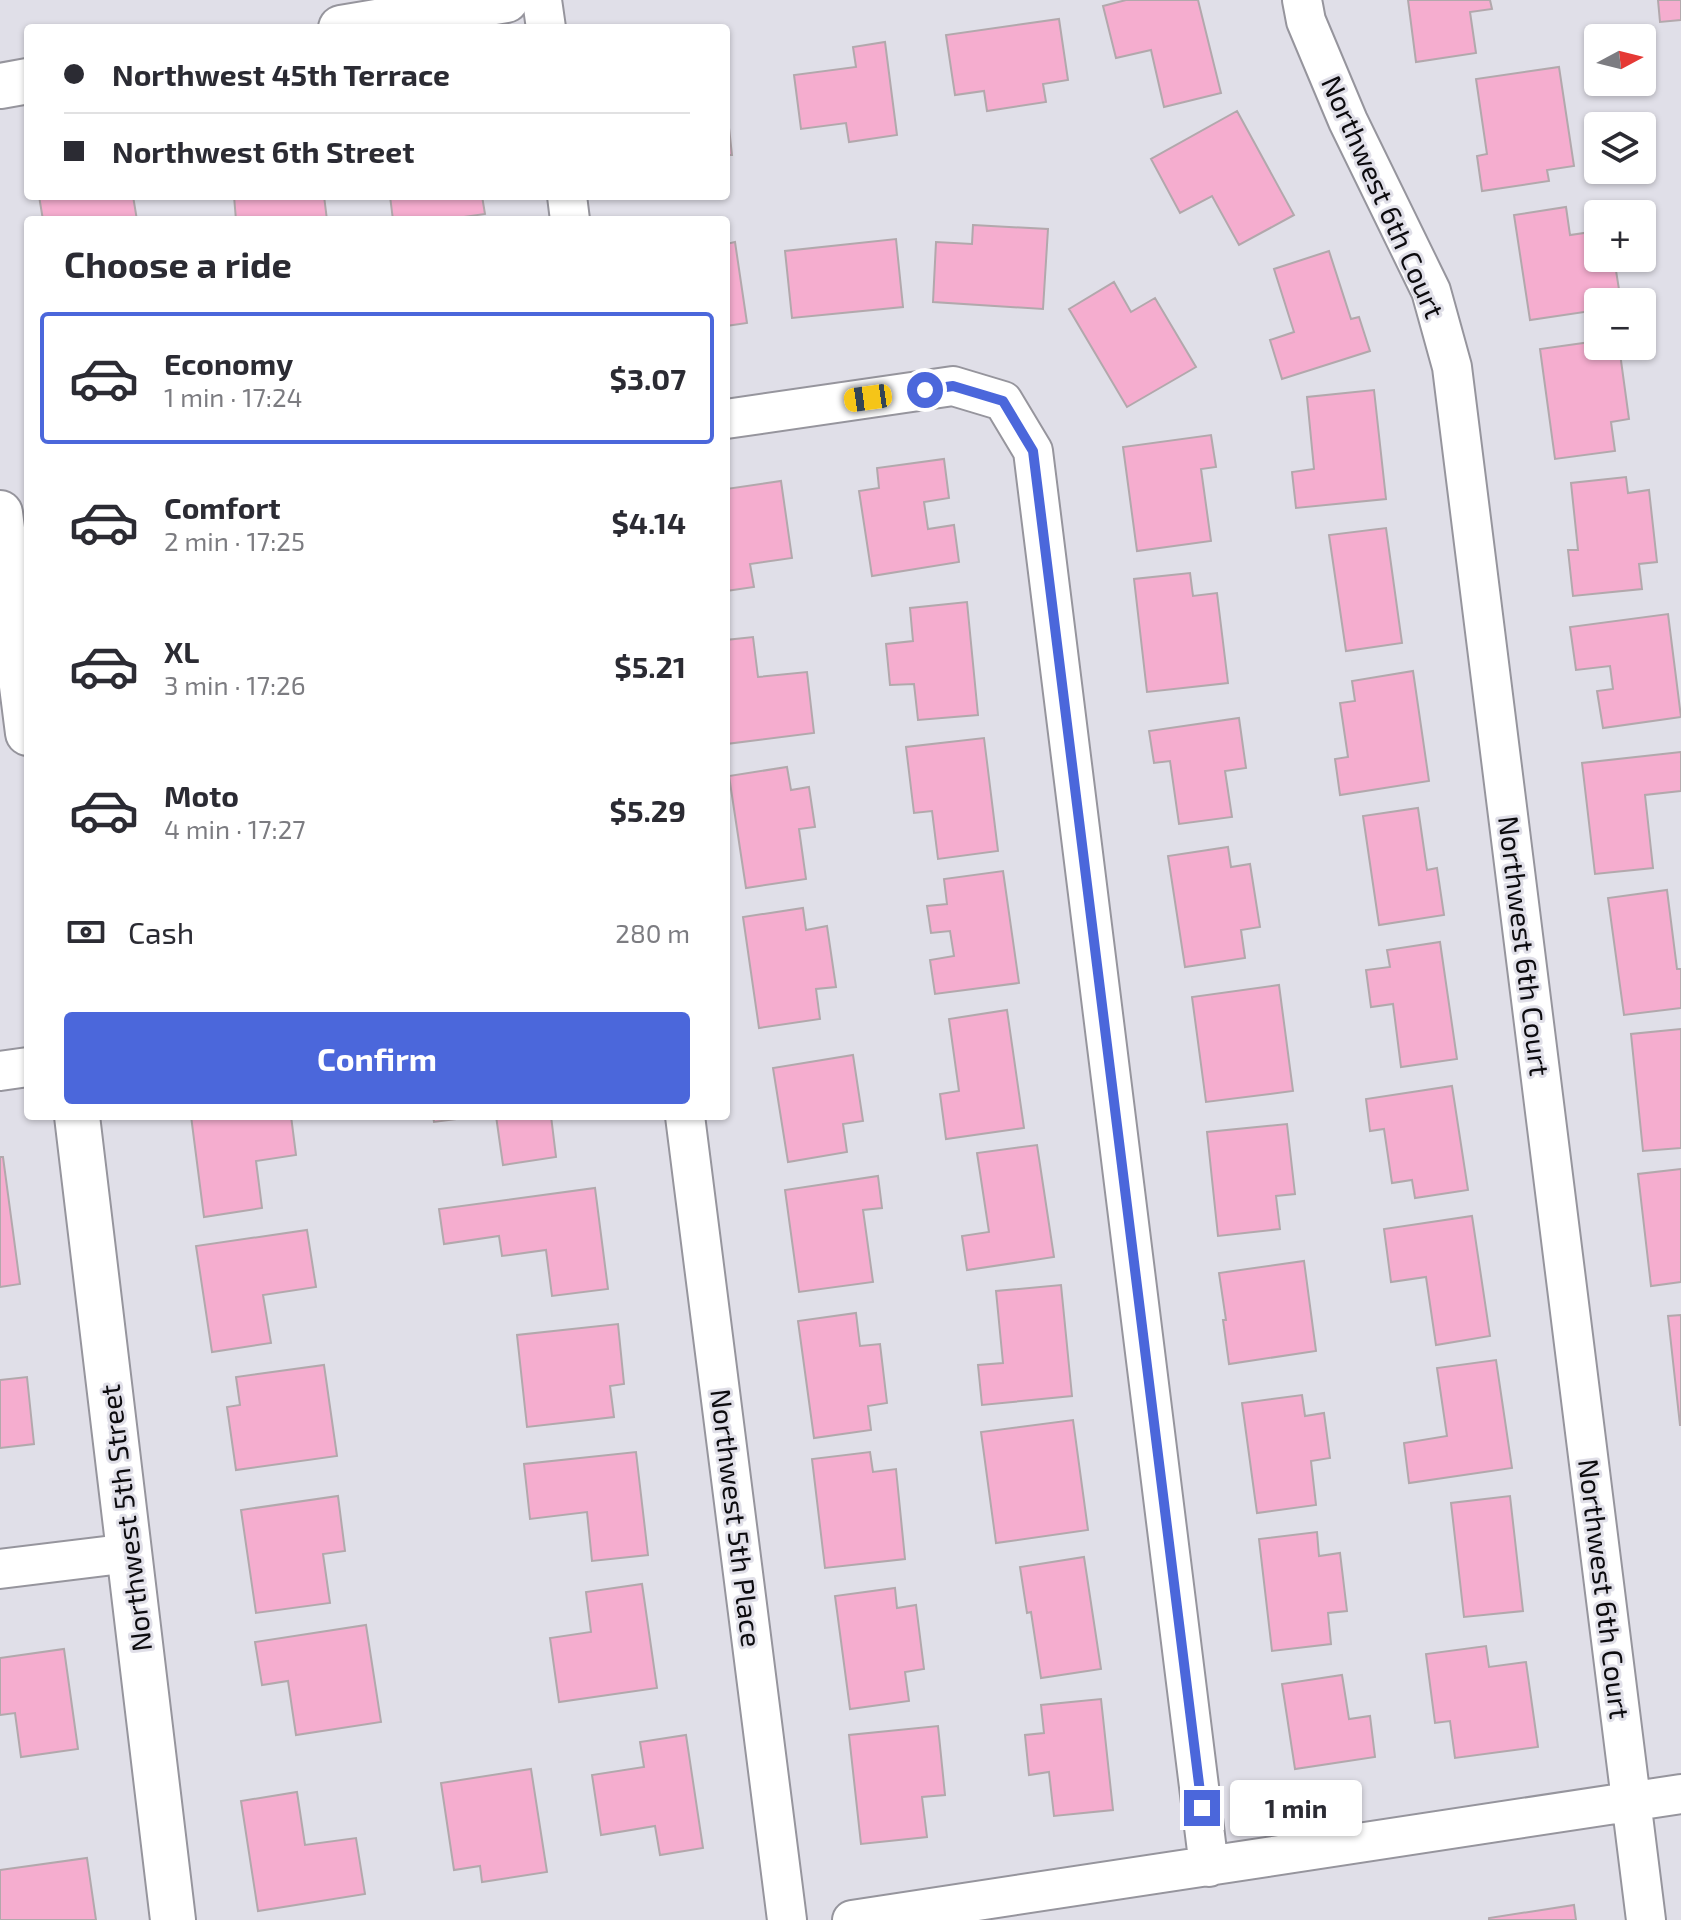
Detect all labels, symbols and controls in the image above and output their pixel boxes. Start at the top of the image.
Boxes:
north arrow [1584,24,1656,96]
map controls [1584,24,1656,360]
text: Northwest 45th Terrace [112,56,450,92]
street label: Northwest 6th Court [1315,70,1453,323]
button: layers [1584,112,1656,184]
text: Northwest 6th Street [112,133,414,169]
button: + [1584,200,1656,272]
text: Choose a ride [64,242,292,285]
button: − [1584,288,1656,360]
icon: car [68,342,140,414]
text: Economy [164,345,293,381]
text: $3.07 [610,360,686,396]
route start [907,372,943,408]
text: 1 min · 17:24 [164,381,303,412]
car [843,383,893,413]
icon: car [68,486,140,558]
text: Comfort [164,489,281,525]
text: $4.14 [611,504,686,540]
text: 2 min · 17:25 [164,525,305,556]
icon: car [68,630,140,702]
text: XL [164,633,199,669]
text: $5.21 [614,648,686,684]
text: 3 min · 17:26 [164,669,306,700]
icon: car [68,774,140,846]
text: Moto [164,777,239,813]
text: $5.29 [610,792,686,828]
text: 4 min · 17:27 [164,813,306,844]
street label: Northwest 6th Court [1492,814,1558,1078]
icon: cash [64,910,108,954]
text: Cash [128,914,194,950]
text: 280 m [615,917,690,948]
button: Confirm [64,1012,690,1104]
street label: Northwest 5th Street [92,1383,158,1654]
street label: Northwest 5th Place [704,1387,770,1649]
street label: Northwest 6th Court [1572,1457,1638,1721]
callout: 1 min [1230,1780,1362,1836]
route end [1184,1790,1220,1826]
text: 1 min [1265,1792,1327,1823]

